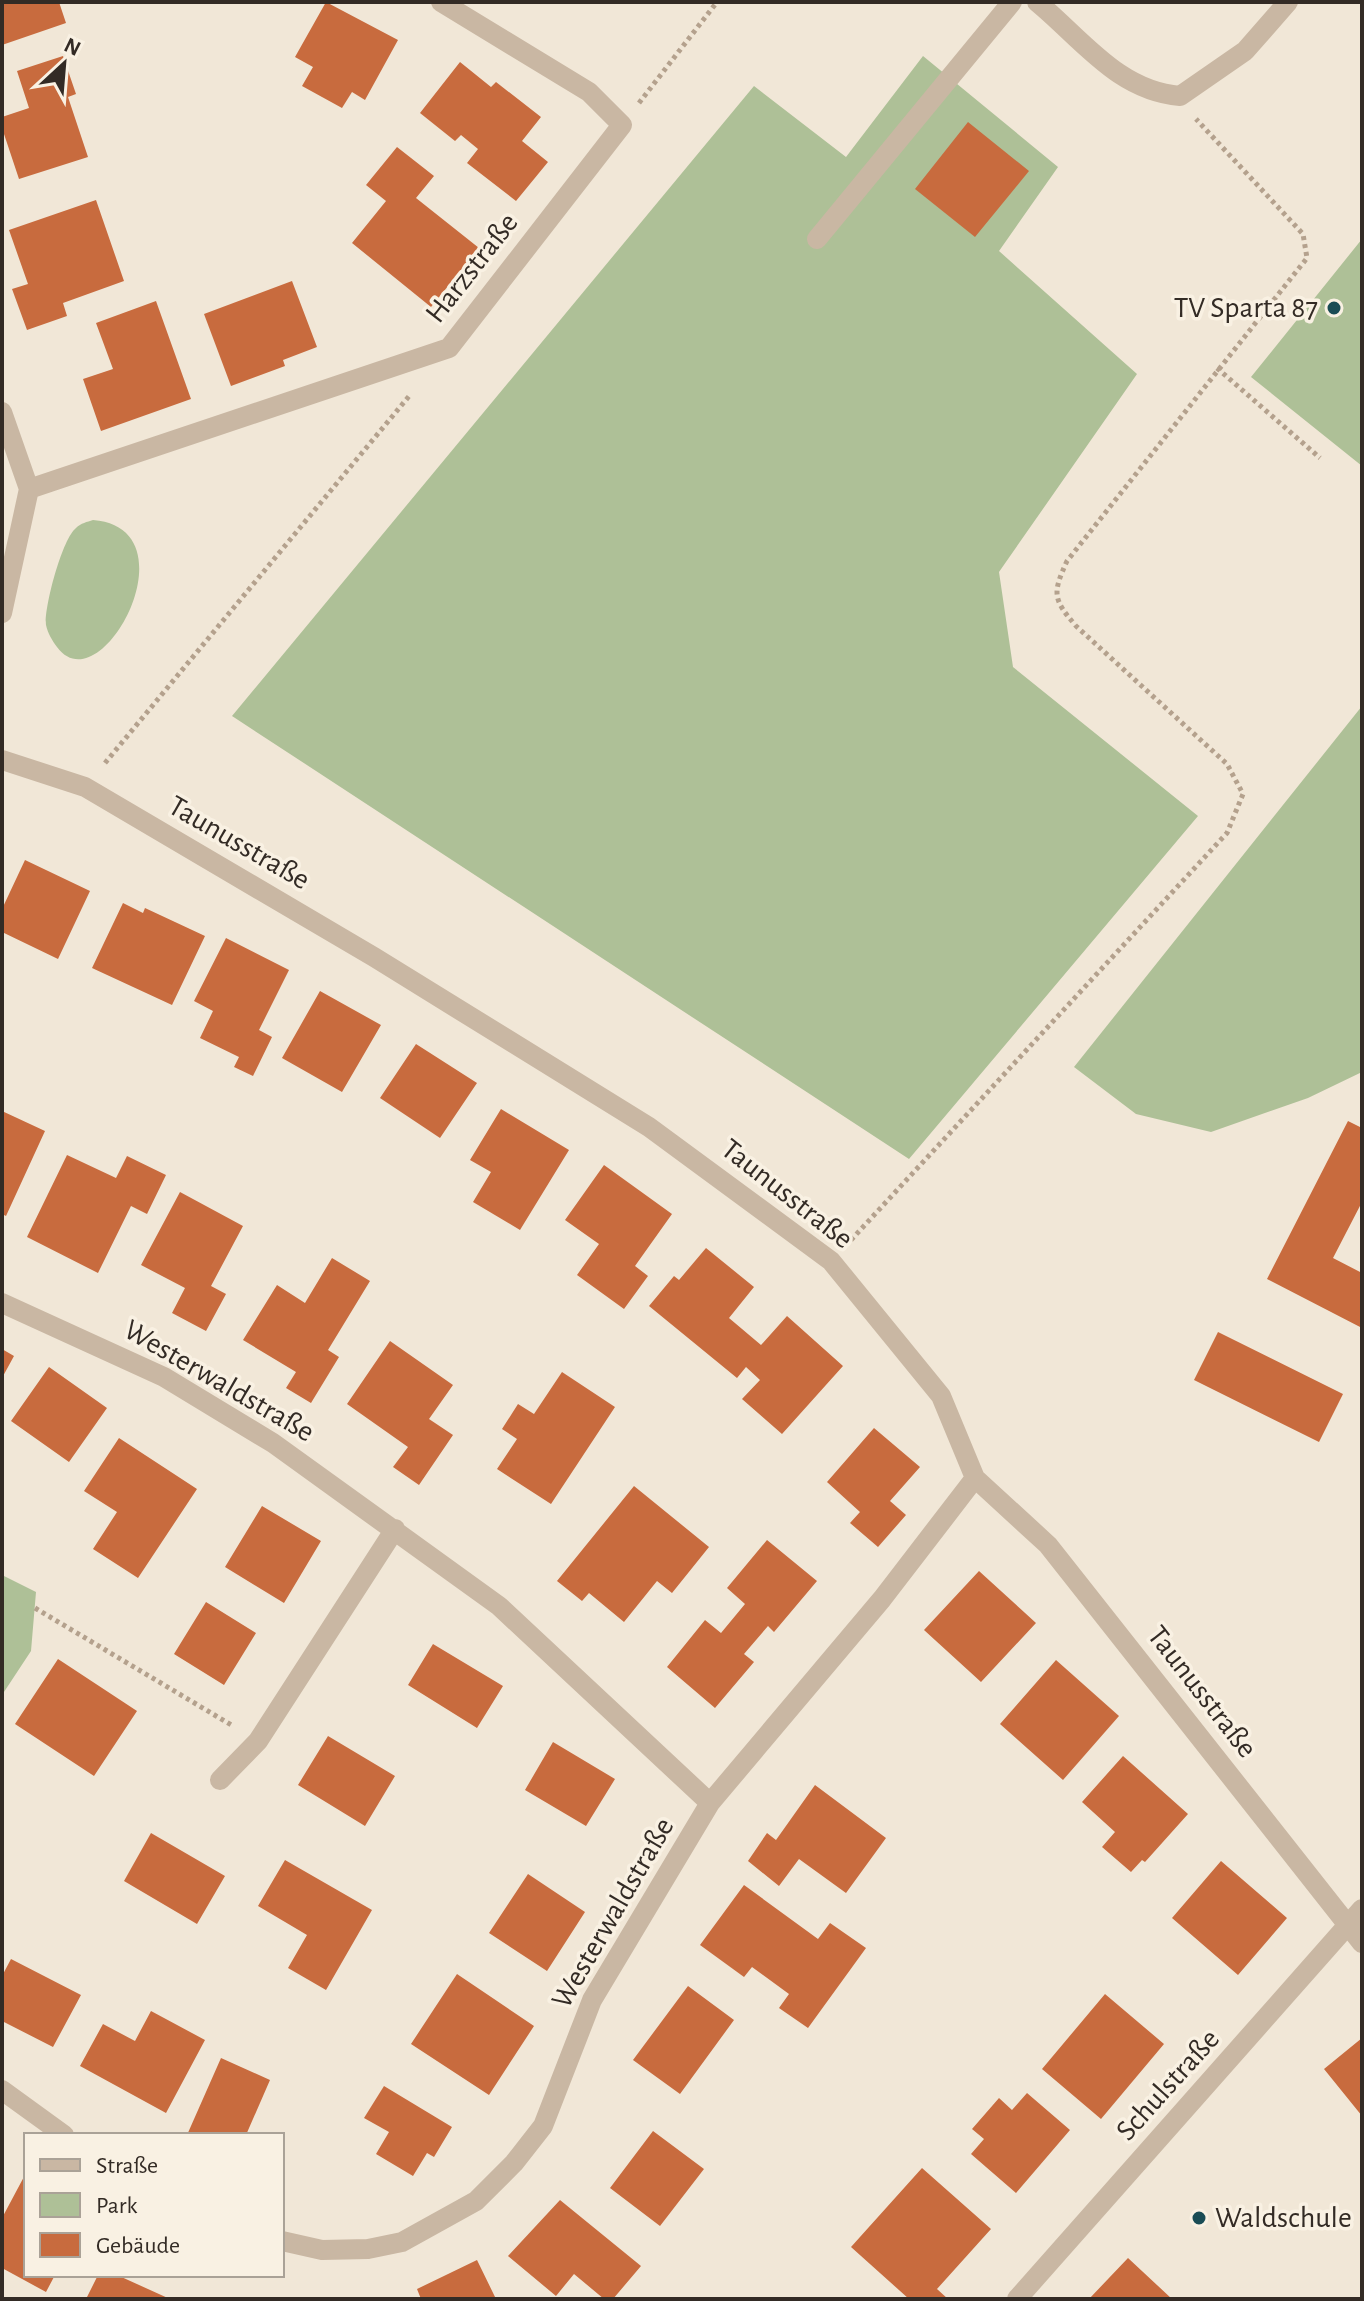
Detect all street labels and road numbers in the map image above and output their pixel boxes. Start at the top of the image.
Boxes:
street label: Harzstraße [420,208,524,328]
street label: Taunusstraße [163,791,315,895]
street label: Taunusstraße [716,1134,858,1254]
street label: Westerwaldstraße [119,1314,319,1448]
street label: Taunusstraße [1142,1621,1262,1763]
street label: Westerwaldstraße [546,1813,680,2013]
street label: Schulstraße [1111,2024,1225,2146]

